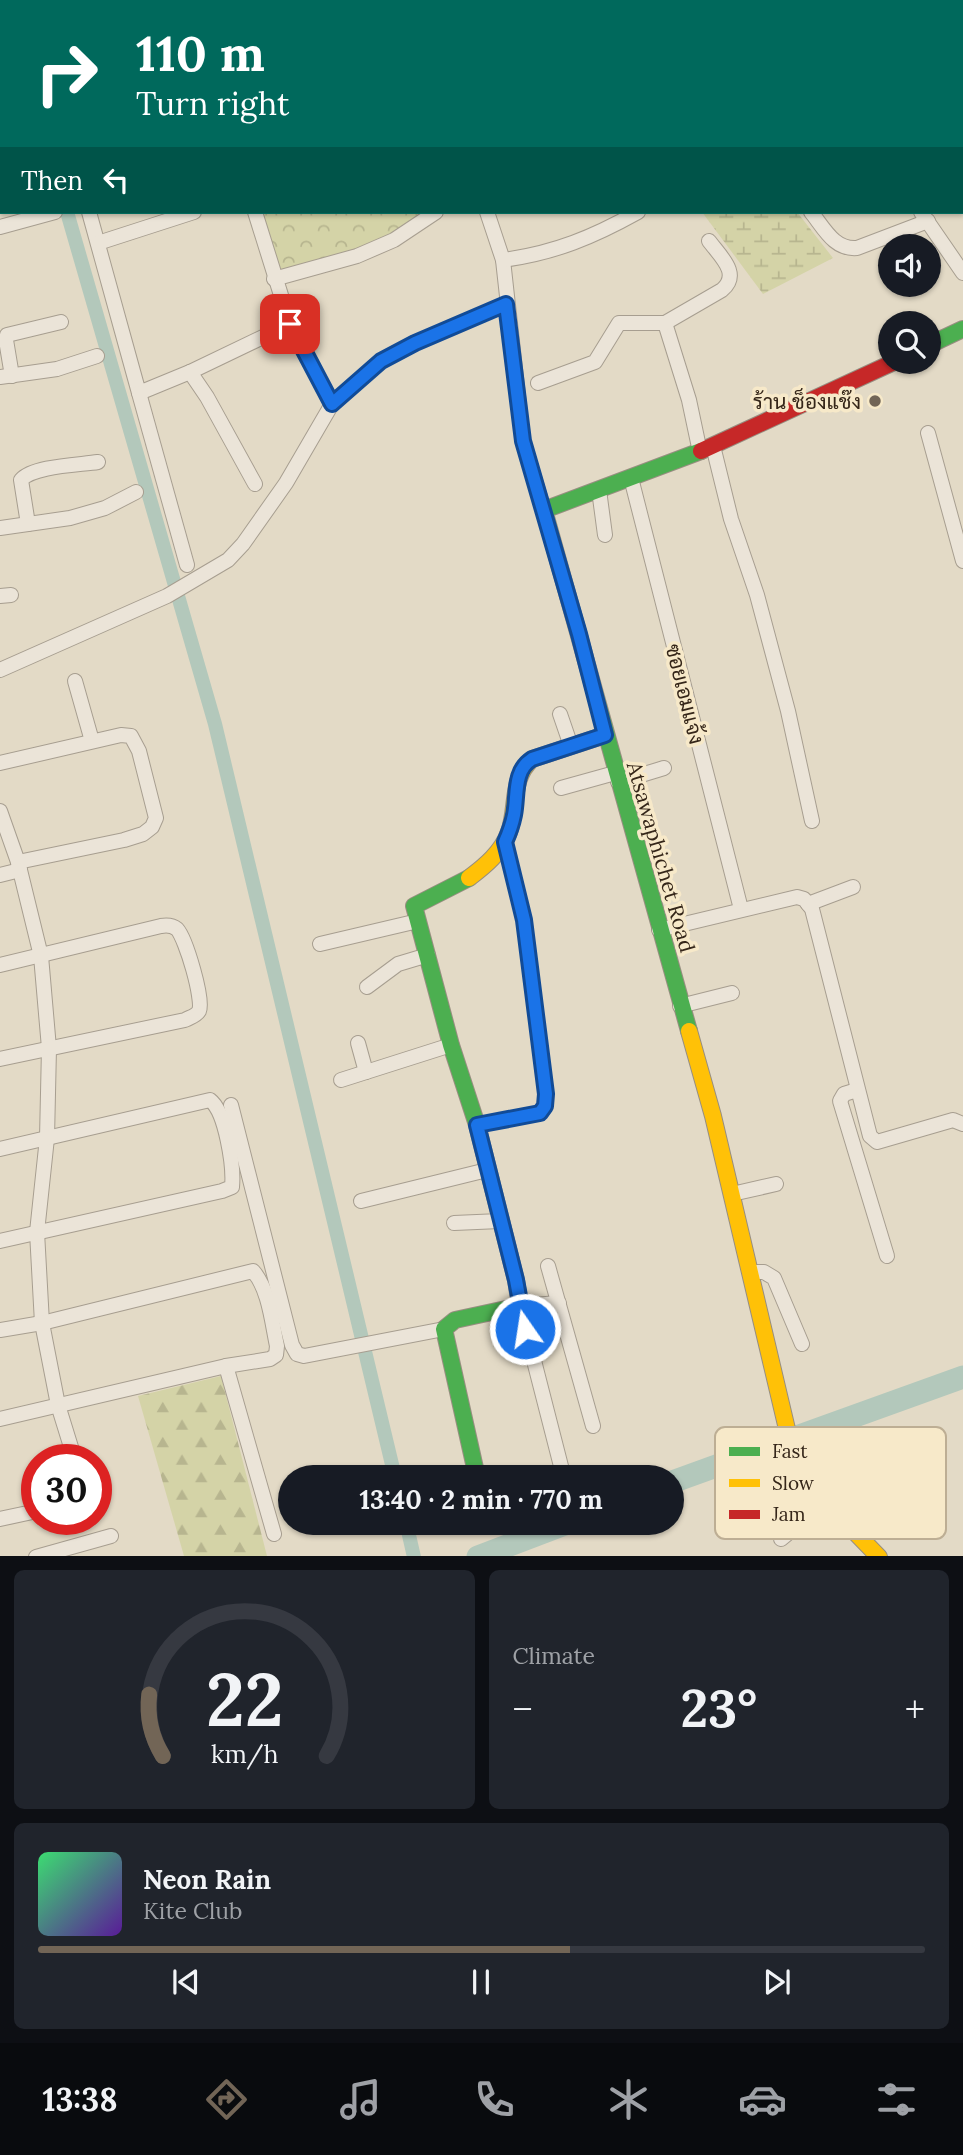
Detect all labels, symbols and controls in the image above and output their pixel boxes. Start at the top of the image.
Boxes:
text: 110 m [136,22,265,84]
icon: right [21,28,112,119]
text: Turn right [136,83,289,124]
icon: left [97,161,135,199]
text: Then [21,164,83,197]
map controls [878,234,941,374]
button: sound [878,234,941,297]
pin [260,294,320,354]
icon: arrive [271,305,309,343]
button: search [878,311,941,374]
place label: ร้าน ช็องแช๊ง [753,387,861,415]
marker: ร้าน ช็องแช๊ง [867,393,883,409]
street label: ซอยเอมแจ้ง [660,641,710,747]
street label: Atsawaphichet Road [621,758,701,956]
position arrow [488,1292,562,1366]
legend [715,1427,946,1539]
text: Fast [772,1439,808,1463]
speed limit sign: 30 [21,1444,112,1535]
text: Slow [772,1471,815,1495]
text: 13:40 · 2 min · 770 m [359,1483,603,1516]
text: Jam [771,1502,806,1526]
text: Climate [513,1641,595,1670]
text: 22 [205,1653,283,1746]
text: 23° [680,1675,757,1741]
text: − [513,1685,533,1733]
text: + [905,1685,925,1733]
text: km/h [210,1737,278,1769]
text: Neon Rain [143,1863,271,1896]
text: Kite Club [143,1896,242,1925]
icon: previous [167,1963,205,2001]
icon: pause [462,1963,500,2001]
icon: next [758,1963,796,2001]
icon: directions [202,2075,251,2124]
icon: music [336,2075,385,2124]
icon: phone [470,2075,519,2124]
icon: climate [604,2075,653,2124]
icon: car [738,2075,787,2124]
icon: filters [872,2075,921,2124]
text: 13:38 [42,2079,118,2120]

